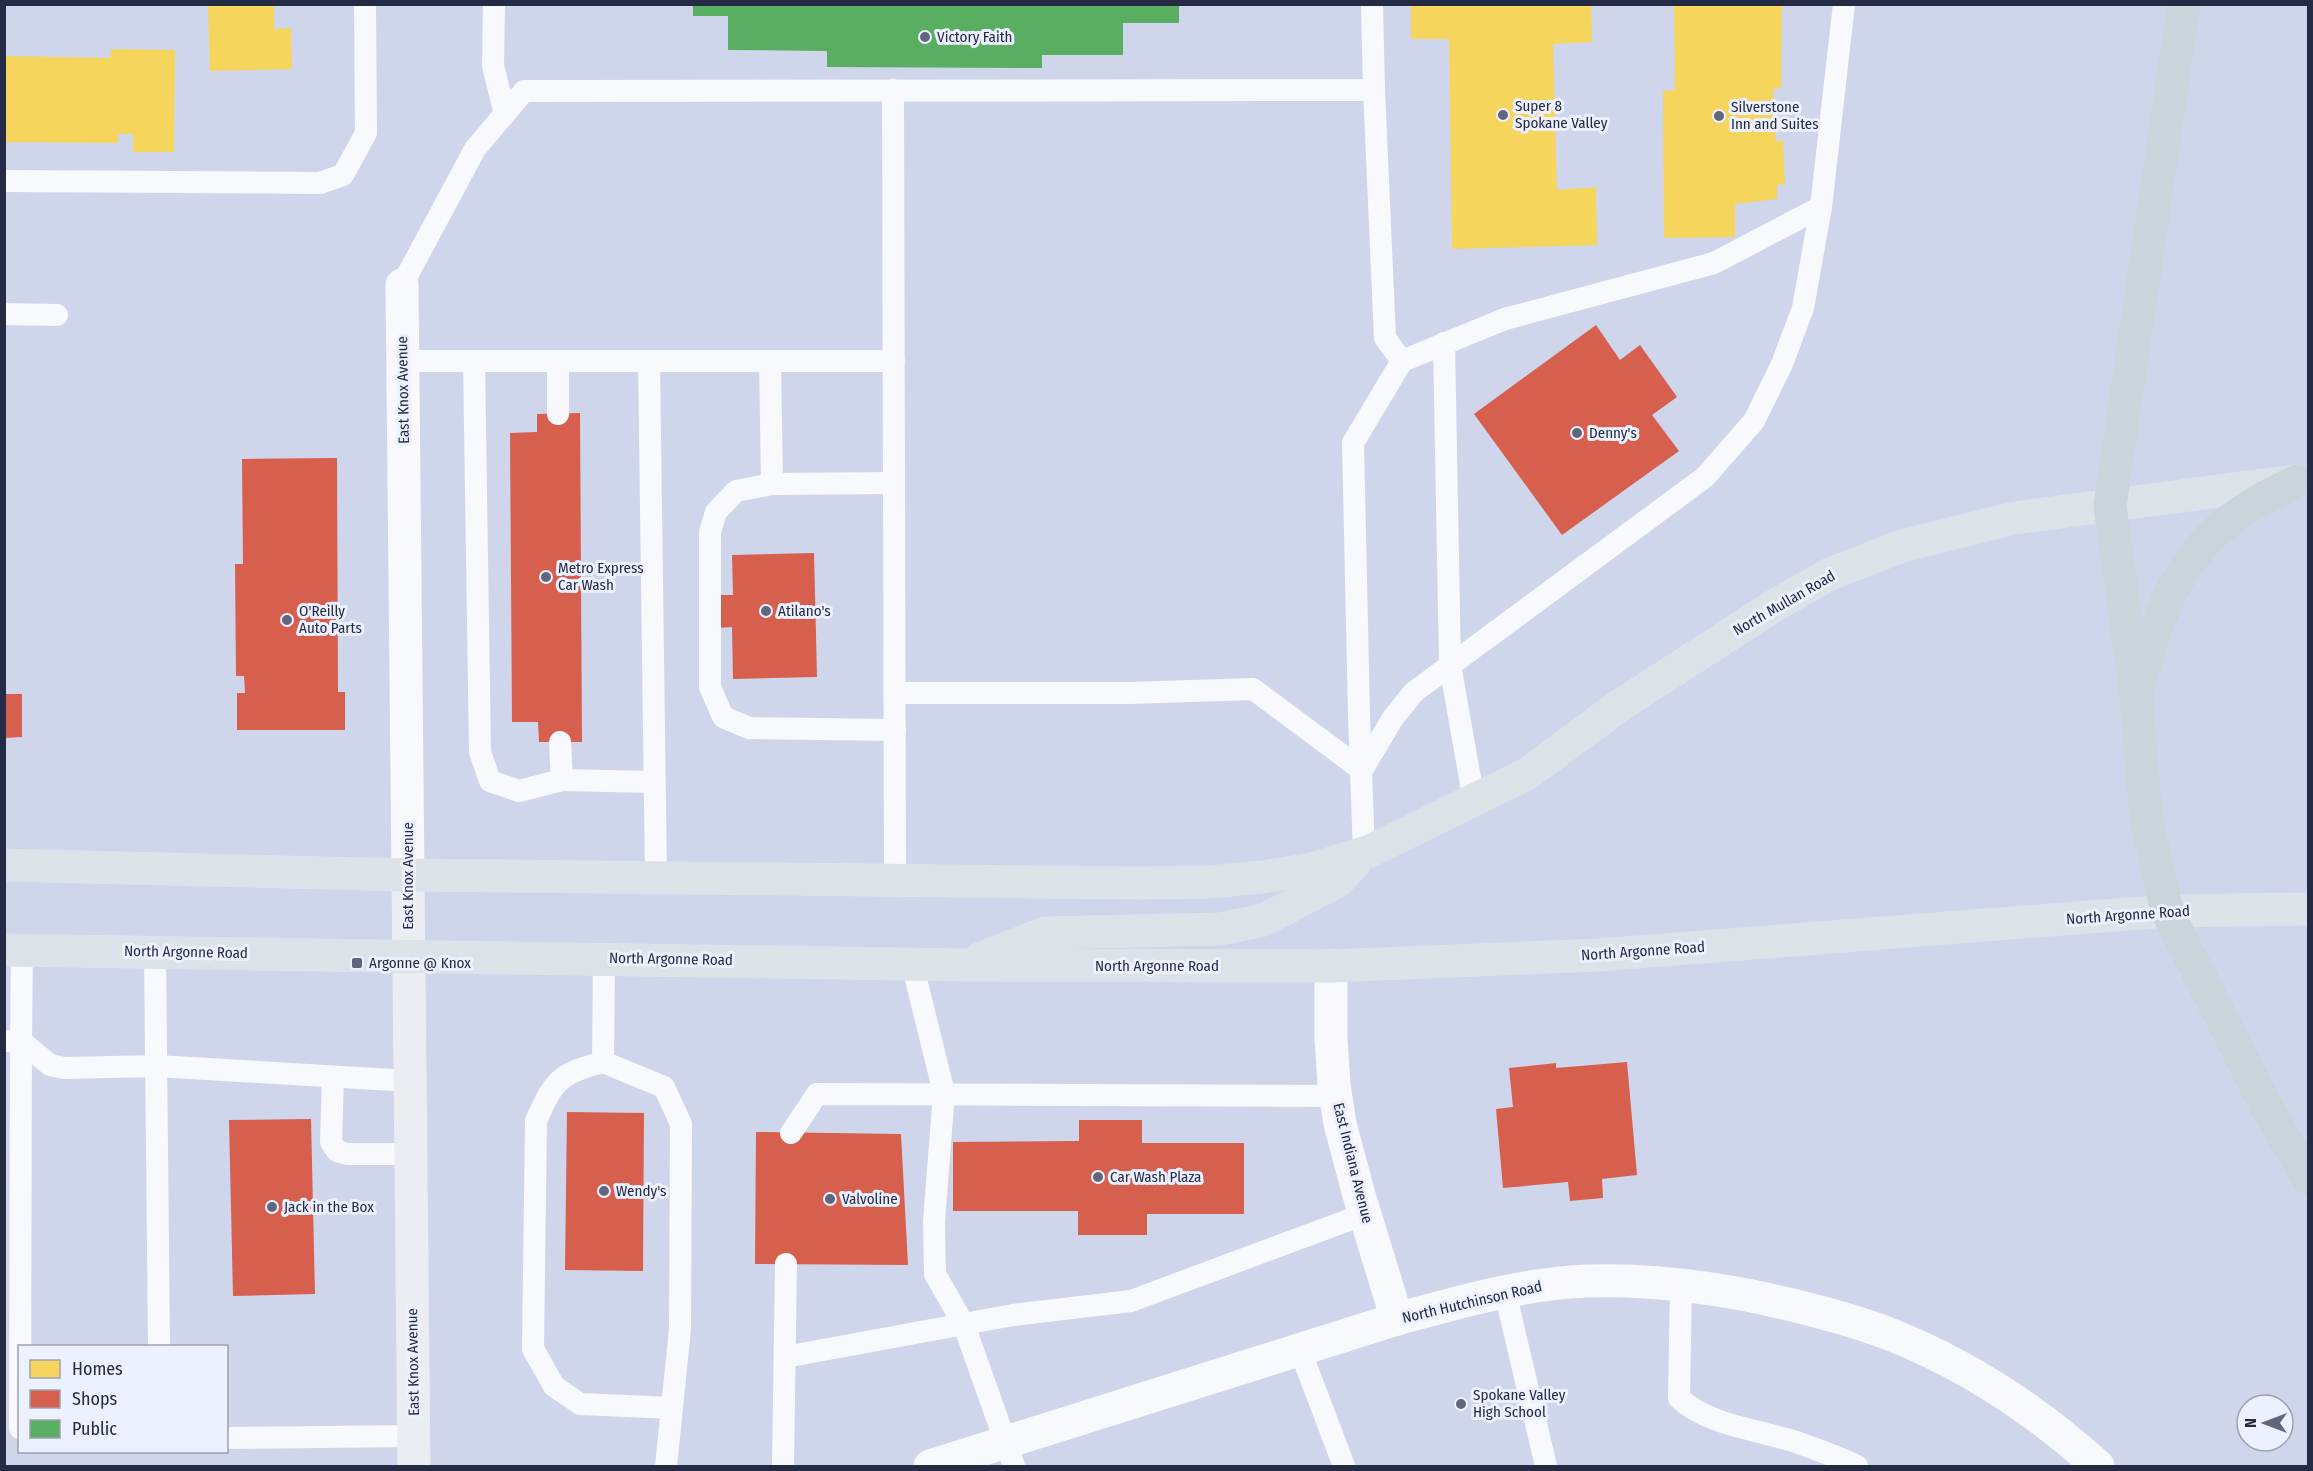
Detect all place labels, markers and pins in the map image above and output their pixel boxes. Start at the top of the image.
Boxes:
place label: Victory Faith [937,28,1012,46]
marker: Victory Faith [918,30,932,44]
place label: Super 8 Spokane Valley [1515,97,1608,132]
place label: Silverstone Inn and Suites [1731,98,1819,133]
marker: Super 8 Spokane Valley [1496,108,1510,122]
marker: Silverstone Inn and Suites [1712,109,1726,123]
place label: Denny's [1589,424,1637,442]
marker: Denny's [1570,426,1584,440]
place label: Metro Express Car Wash [558,559,644,594]
marker: Metro Express Car Wash [539,570,553,584]
place label: O'Reilly Auto Parts [299,602,362,637]
place label: Atilano's [778,602,831,620]
marker: Atilano's [759,604,773,618]
marker: O'Reilly Auto Parts [280,613,294,627]
place label: Argonne @ Knox [369,954,471,972]
marker: Argonne @ Knox [350,956,364,970]
place label: Car Wash Plaza [1110,1168,1201,1186]
marker: Car Wash Plaza [1091,1170,1105,1184]
place label: Wendy's [616,1182,666,1200]
marker: Wendy's [597,1184,611,1198]
place label: Valvoline [842,1190,898,1208]
marker: Valvoline [823,1192,837,1206]
place label: Jack in the Box [284,1198,374,1216]
marker: Jack in the Box [265,1200,279,1214]
place label: Spokane Valley High School [1473,1386,1566,1421]
marker: Spokane Valley High School [1454,1397,1468,1411]

